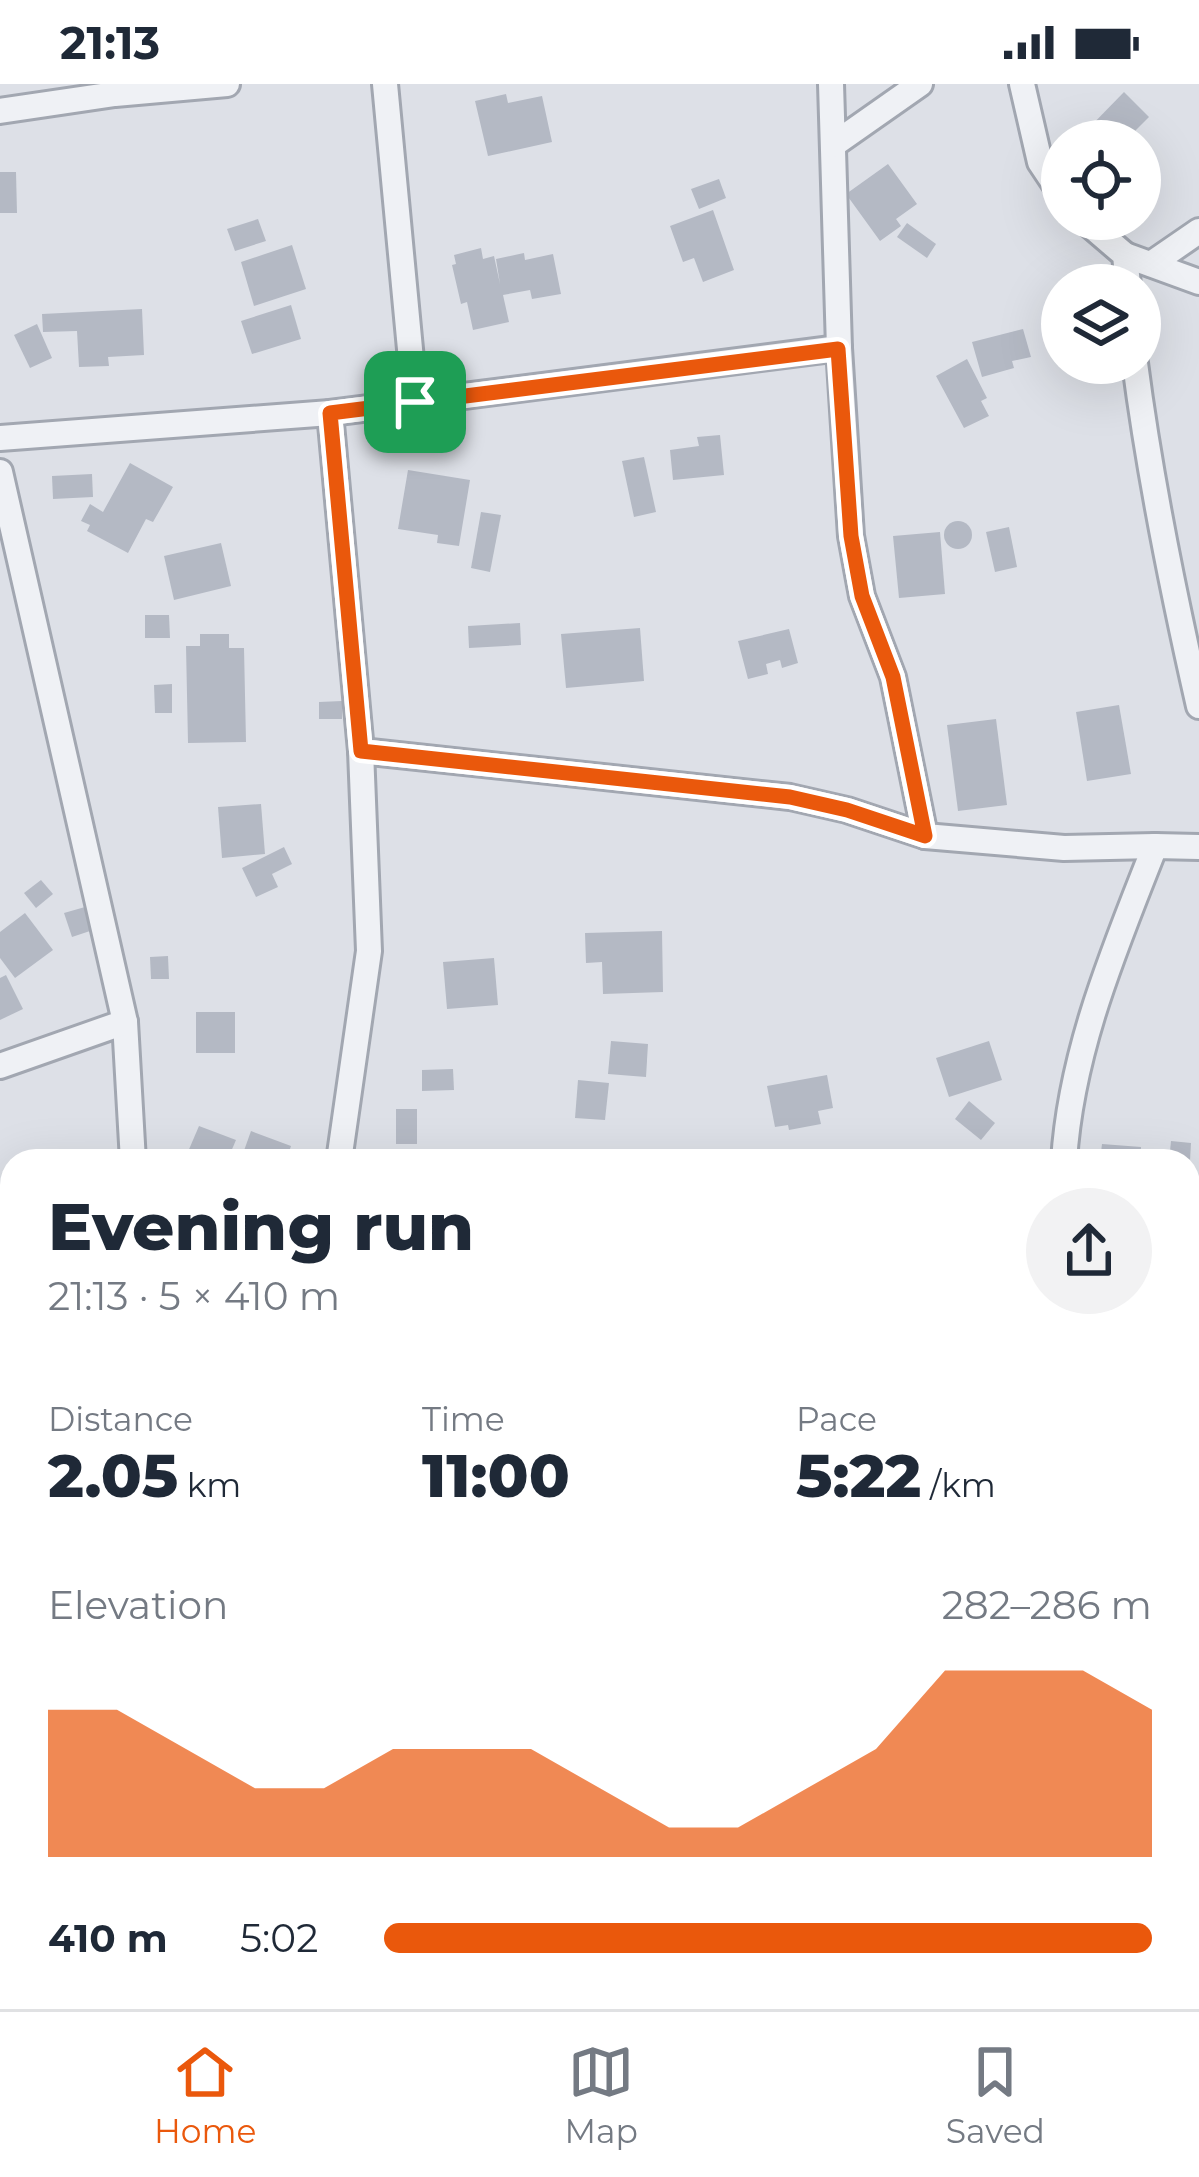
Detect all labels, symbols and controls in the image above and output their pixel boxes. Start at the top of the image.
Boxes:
text: 21:13 [60,15,160,70]
map controls [1041,120,1161,384]
button: locate [1041,120,1161,240]
button: layers [1041,264,1161,384]
pin [364,351,466,453]
icon: arrive [382,369,448,435]
text: Evening run [48,1186,474,1267]
button: share [1026,1188,1152,1314]
text: 21:13 · 5 × 410 m [48,1272,340,1320]
text: Distance [48,1399,193,1439]
text: Time [422,1399,505,1439]
text: Pace [796,1399,877,1439]
text: 2.05 [48,1439,178,1512]
text: 11:00 [422,1439,570,1512]
text: 5:22 [796,1439,921,1512]
text: km [178,1465,241,1505]
text: /km [921,1465,996,1505]
text: Elevation [48,1581,228,1629]
text: 282–286 m [942,1581,1152,1629]
text: 410 m [48,1914,168,1962]
text: 5:02 [240,1914,318,1962]
tab: Home [154,2039,256,2151]
tab: Map [564,2039,638,2151]
tab: Saved [946,2039,1045,2151]

